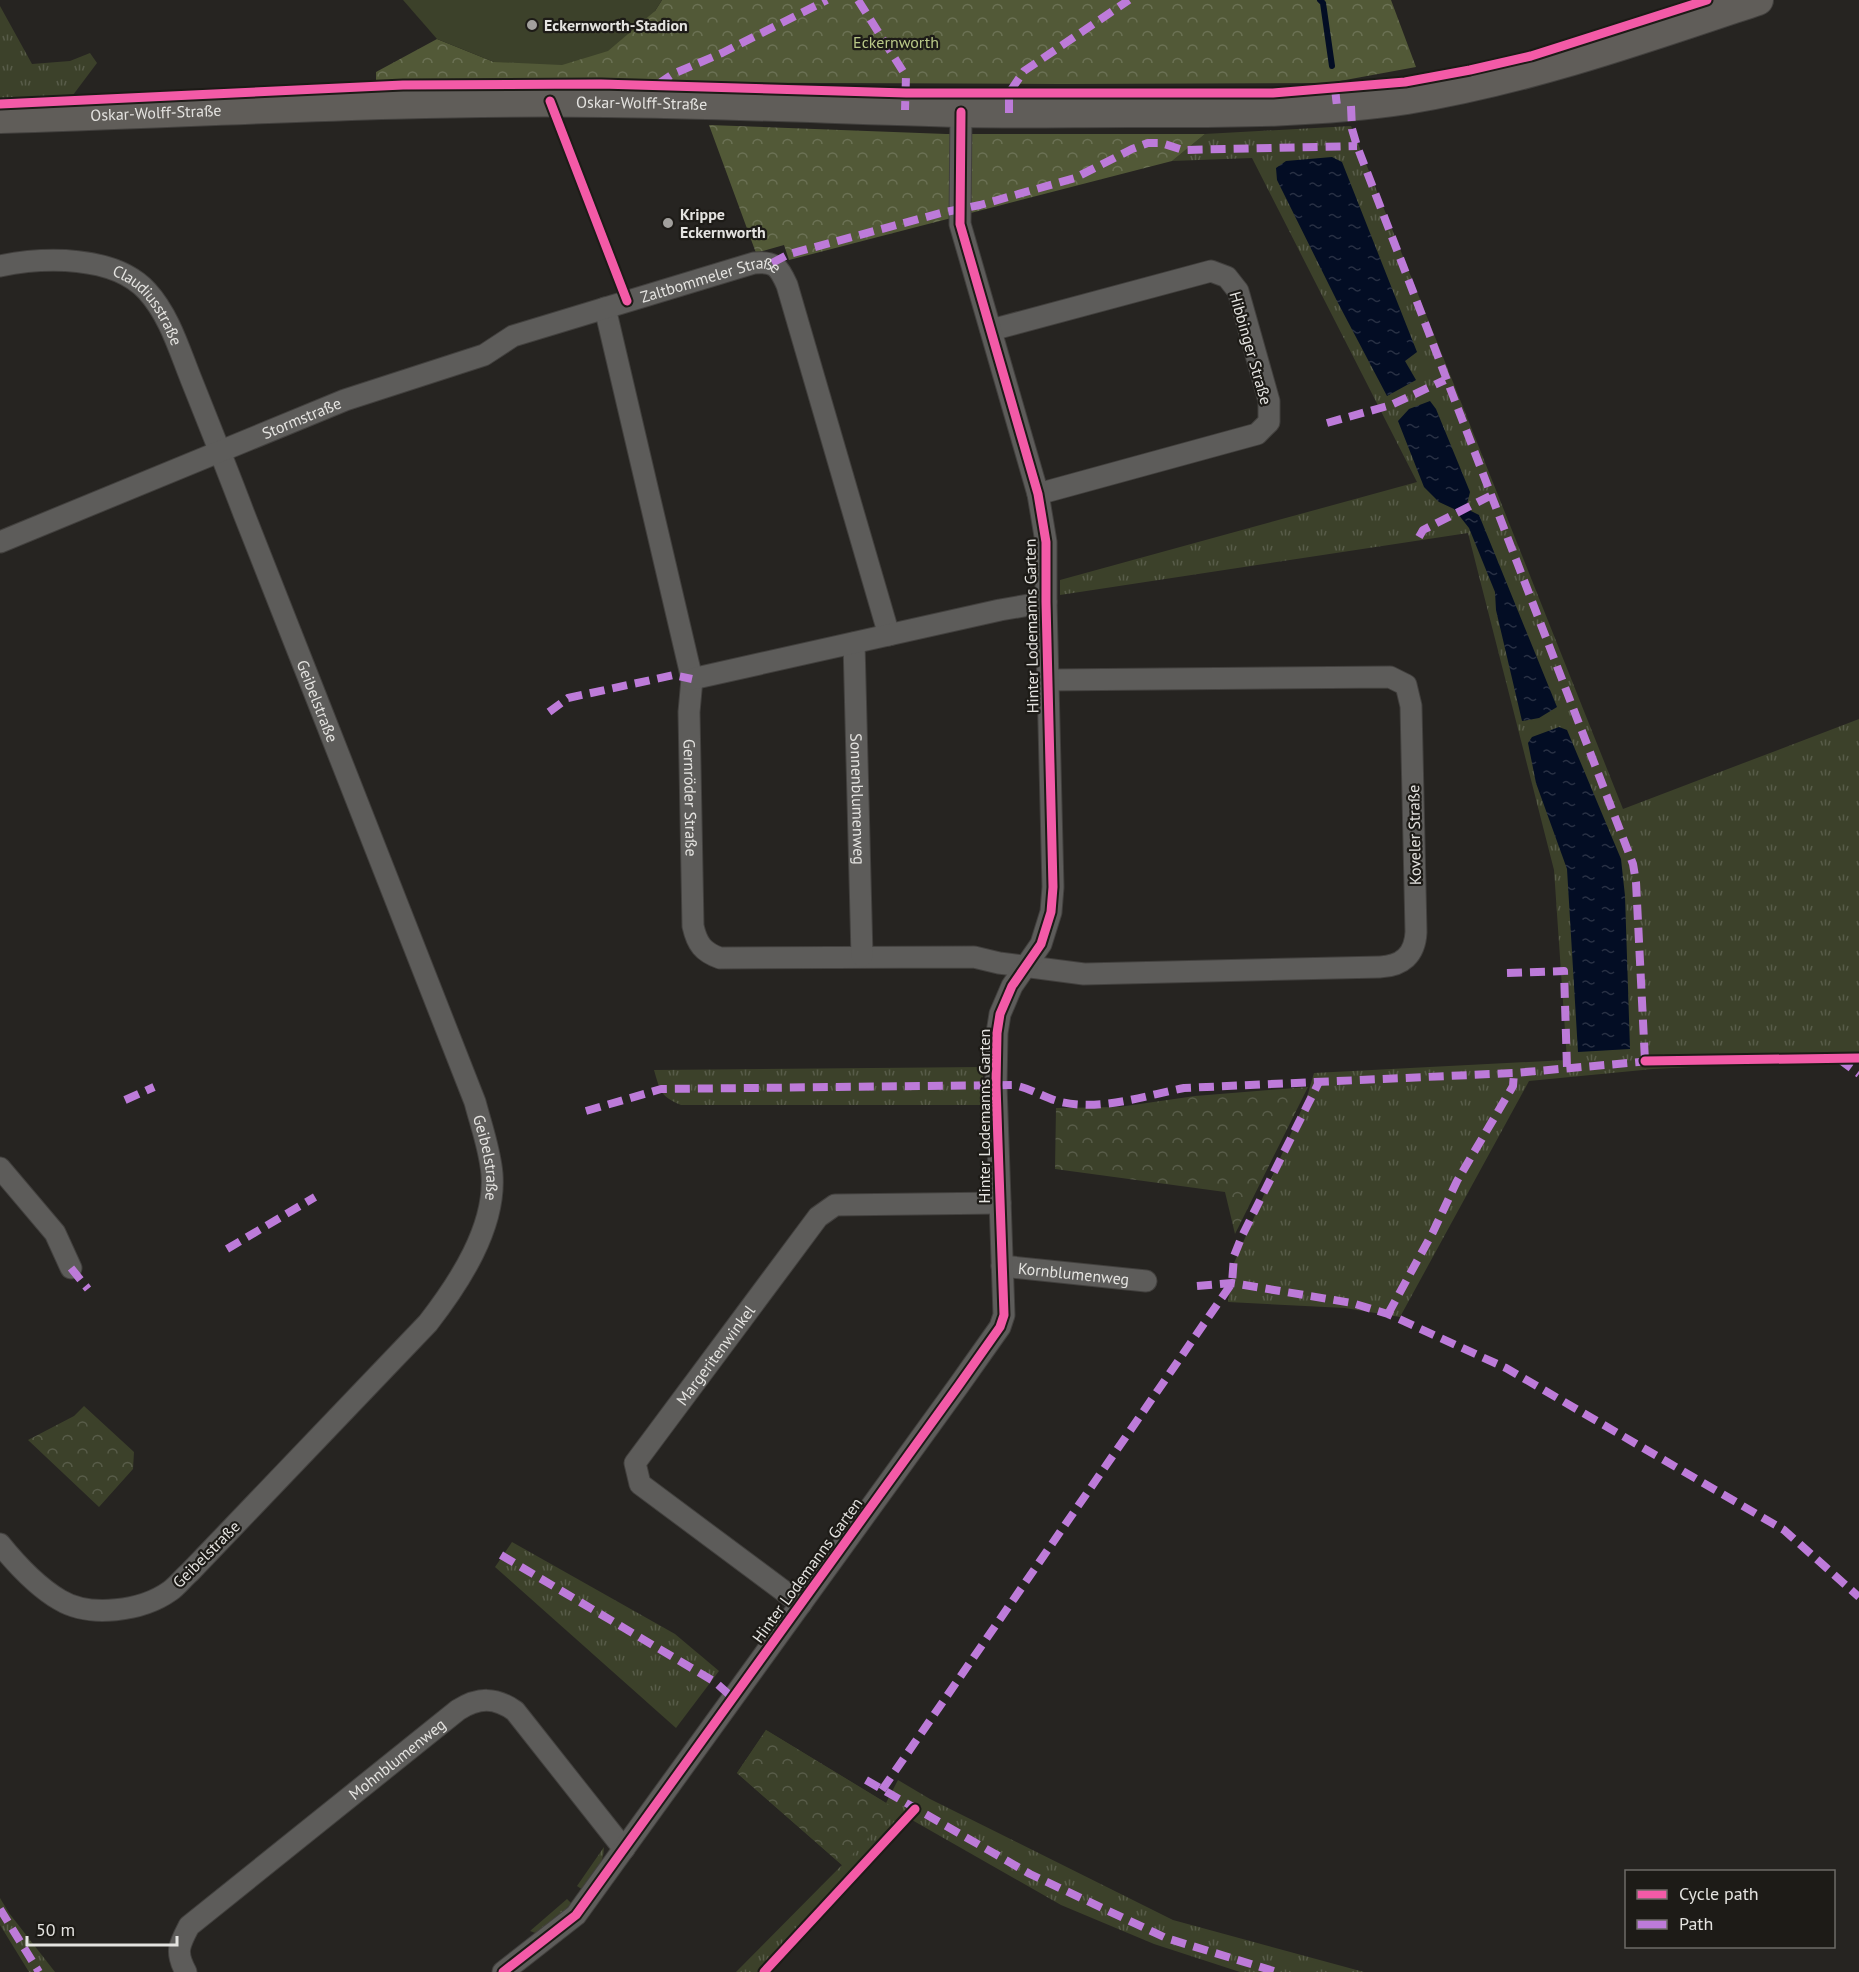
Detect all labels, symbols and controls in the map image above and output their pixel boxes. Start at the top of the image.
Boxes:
place label: Eckernworth-Stadion [544,15,688,35]
marker: Eckernworth-Stadion [525,18,539,32]
park label: Eckernworth [853,32,939,52]
street label: Oskar-Wolff-Straße [576,92,708,114]
street label: Oskar-Wolff-Straße [90,100,222,125]
place label: Krippe Eckernworth [680,204,766,242]
marker: Krippe Eckernworth [661,216,675,230]
street label: Zaltbommeler Straße [638,253,785,307]
street label: Claudiusstraße [110,260,187,348]
street label: Hibbinger Straße [1225,289,1277,407]
street label: Stormstraße [259,393,344,443]
street label: Hinter Lodemanns Garten [1019,538,1043,714]
street label: Geibelstraße [292,657,343,745]
street label: Sonnenblumenweg [846,733,870,865]
street label: Gernröder Straße [680,739,702,857]
street label: Koveler Straße [1403,785,1425,885]
street label: Hinter Lodemanns Garten [974,1029,994,1203]
street label: Geibelstraße [469,1112,502,1202]
street label: Kornblumenweg [1017,1258,1130,1289]
street label: Margeritenwinkel [672,1301,759,1409]
street label: Hinter Lodemanns Garten [748,1493,866,1647]
street label: Geibelstraße [168,1516,244,1592]
street label: Mohnblumenweg [344,1714,450,1804]
legend [1625,1870,1835,1948]
text: Cycle path [1679,1882,1759,1905]
scale bar [27,1909,177,1947]
text: Path [1679,1912,1713,1935]
text: 50 m [36,1918,75,1941]

